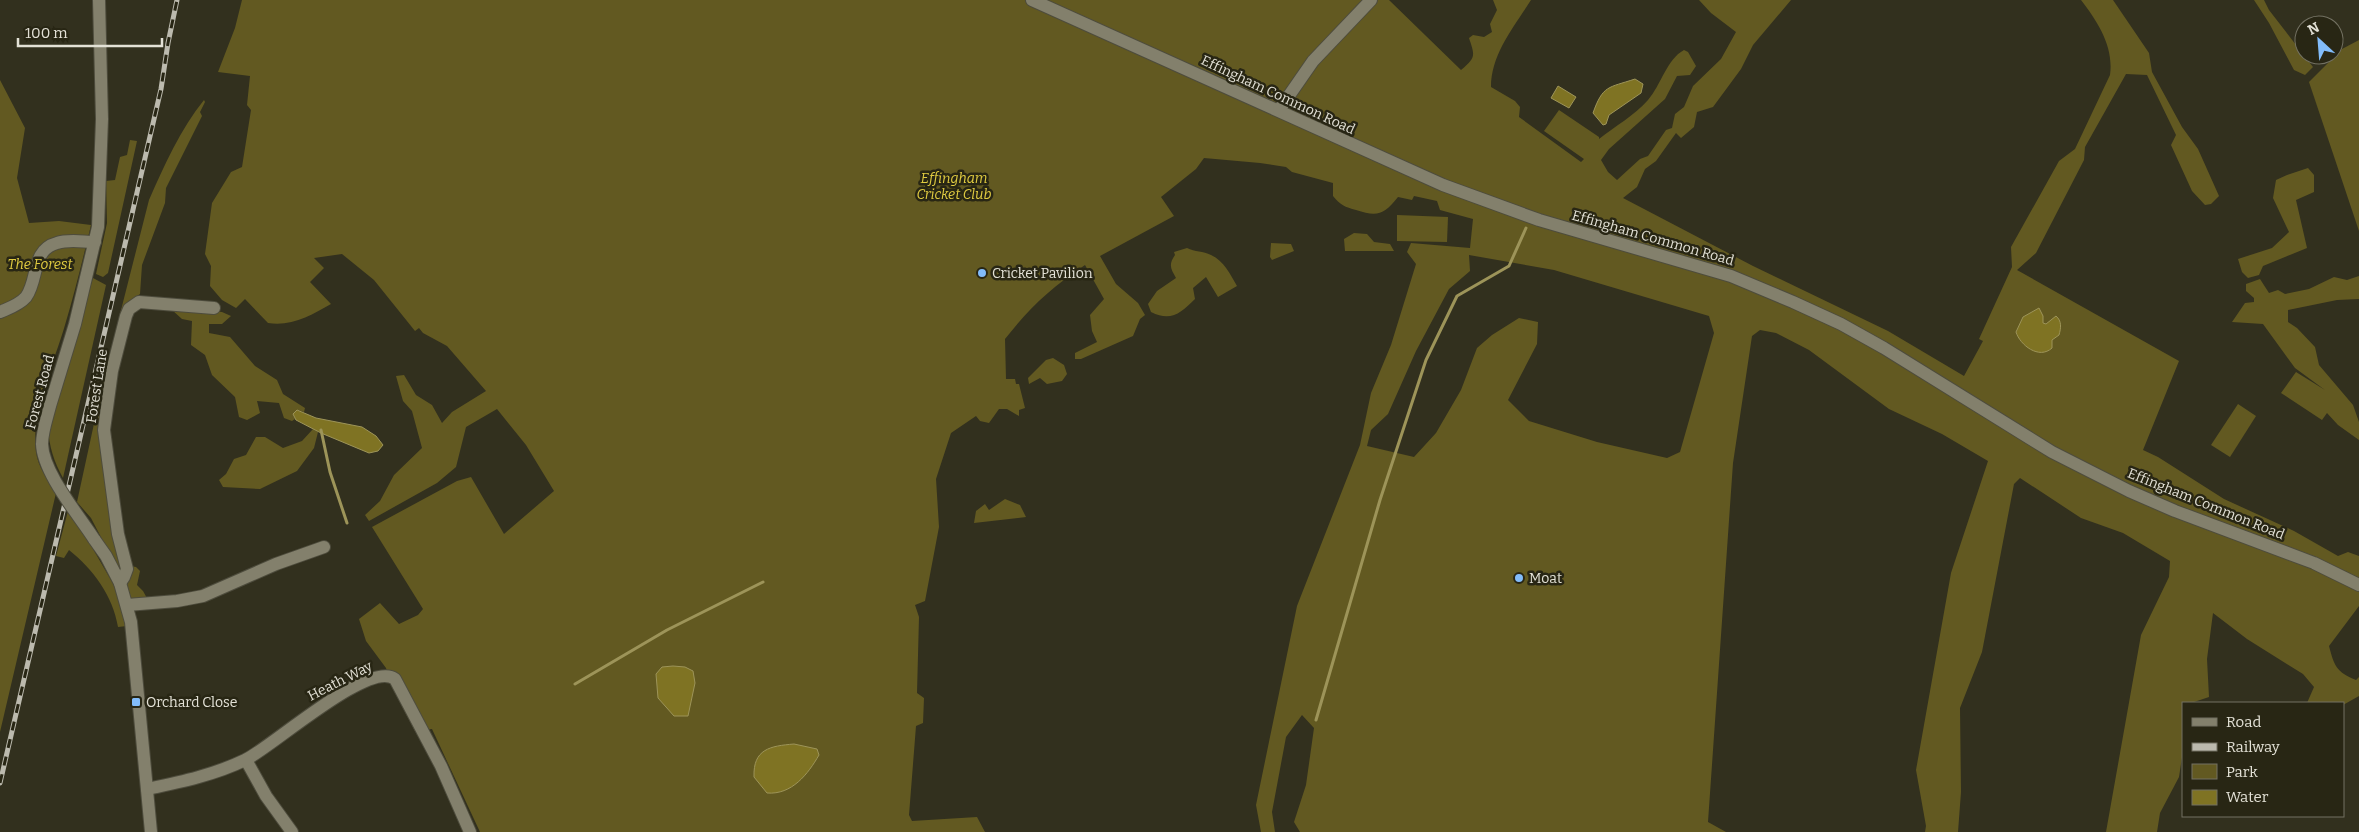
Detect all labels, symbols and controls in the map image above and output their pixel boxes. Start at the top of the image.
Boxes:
scale bar [18,15,161,47]
north arrow [2294,15,2344,65]
text: N [2305,19,2322,39]
text: 100 m [25,24,68,42]
street label: Effingham Common Road [1198,52,1358,138]
park label: Effingham Cricket Club [917,170,991,203]
street label: Effingham Common Road [1570,207,1736,269]
park label: The Forest [8,256,73,273]
place label: Cricket Pavilion [992,265,1093,282]
marker: Cricket Pavilion [976,267,988,279]
street label: Forest Lane [83,348,111,424]
street label: Forest Road [22,353,58,431]
street label: Effingham Common Road [2125,465,2287,543]
place label: Moat [1529,570,1562,587]
marker: Moat [1513,572,1525,584]
street label: Heath Way [305,657,376,705]
place label: Orchard Close [146,694,237,711]
marker: Orchard Close [130,696,142,708]
legend [2182,702,2344,817]
text: Road [2226,713,2261,731]
text: Railway [2226,738,2280,756]
text: Park [2226,763,2258,781]
text: Water [2226,788,2269,806]

